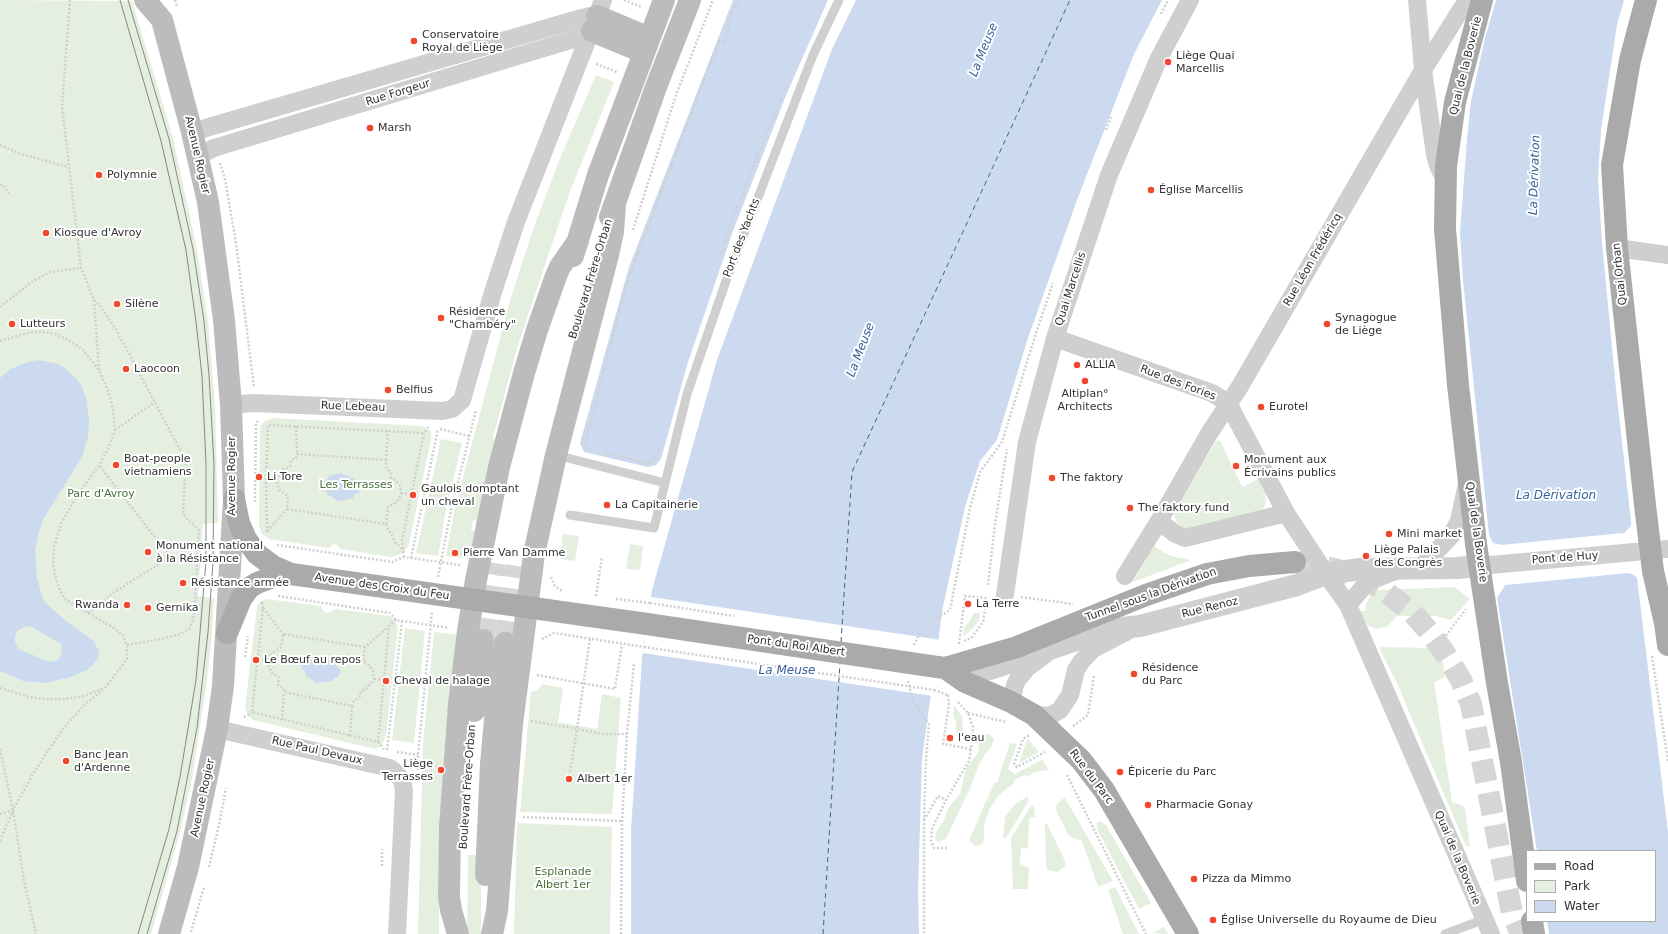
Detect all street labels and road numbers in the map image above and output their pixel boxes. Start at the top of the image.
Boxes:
street label: Quai de la Boverie [1447,15,1485,117]
street label: Rue Forgeur [364,77,432,109]
street label: Avenue Rogier [182,115,212,195]
street label: Port des Yachts [721,197,763,279]
street label: Rue Léon Frédéricq [1281,211,1345,309]
street label: Boulevard Frère-Orban [566,217,616,341]
street label: Quai Orban [1610,242,1630,306]
street label: Quai Marcellis [1053,250,1089,328]
street label: Rue des Fories [1138,362,1218,404]
street label: Rue Lebeau [321,399,385,415]
street label: Avenue Rogier [225,436,239,516]
street label: Quai de la Boverie [1462,481,1490,583]
street label: Pont de Huy [1531,549,1599,567]
street label: Tunnel sous la Dérivation [1084,565,1218,625]
street label: Avenue des Croix du Feu [314,571,450,603]
street label: Rue Renoz [1180,595,1240,621]
street label: Pont du Roi Albert [746,633,846,659]
street label: Boulevard Frère-Orban [457,724,479,850]
street label: Rue Paul Devaux [270,734,364,768]
street label: Rue du Parc [1066,747,1116,807]
street label: Avenue Rogier [188,758,218,838]
street label: Quai de la Boverie [1431,809,1483,907]

